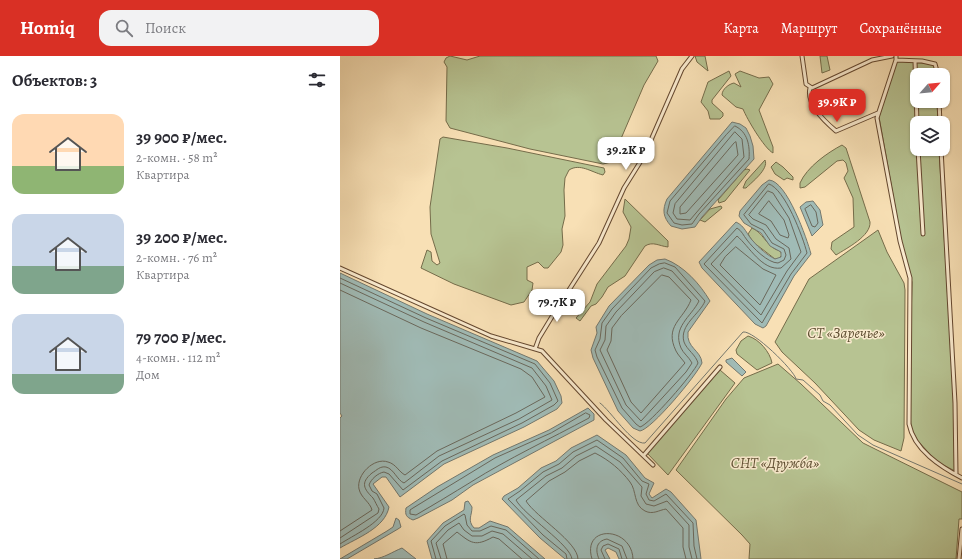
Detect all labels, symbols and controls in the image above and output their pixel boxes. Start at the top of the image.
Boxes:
search box [99,10,379,46]
text: Homiq [20,15,75,41]
icon: search [113,17,135,39]
text: Поиск [145,18,186,38]
text: Карта [724,19,759,38]
text: Маршрут [781,19,837,38]
text: Сохранённые [859,19,942,38]
north arrow [910,68,950,108]
map controls [910,68,950,156]
text: Объектов: 3 [12,69,97,92]
icon: filters [306,69,328,91]
pin: 39.9K ₽ [800,89,874,123]
text: 39.9K ₽ [818,93,856,110]
button: layers [910,116,950,156]
text: 39 900 ₽/мес. [136,126,227,149]
icon: home [44,130,92,178]
pin: 39.2K ₽ [589,137,663,171]
text: 39.2K ₽ [607,141,645,158]
text: 2-комн. · 58 m² [136,149,217,166]
text: Квартира [136,166,190,183]
text: 39 200 ₽/мес. [136,226,228,249]
icon: home [44,230,92,278]
text: 2-комн. · 76 m² [136,249,217,266]
text: Квартира [136,266,190,283]
pin: 79.7K ₽ [520,289,594,323]
text: 79.7K ₽ [538,293,576,310]
park label: СТ «Заречье» [807,323,885,343]
text: 79 700 ₽/мес. [136,326,227,349]
icon: home [44,330,92,378]
text: 4-комн. · 112 m² [136,349,220,366]
text: Дом [136,366,160,383]
park label: СНТ «Дружба» [731,453,819,473]

